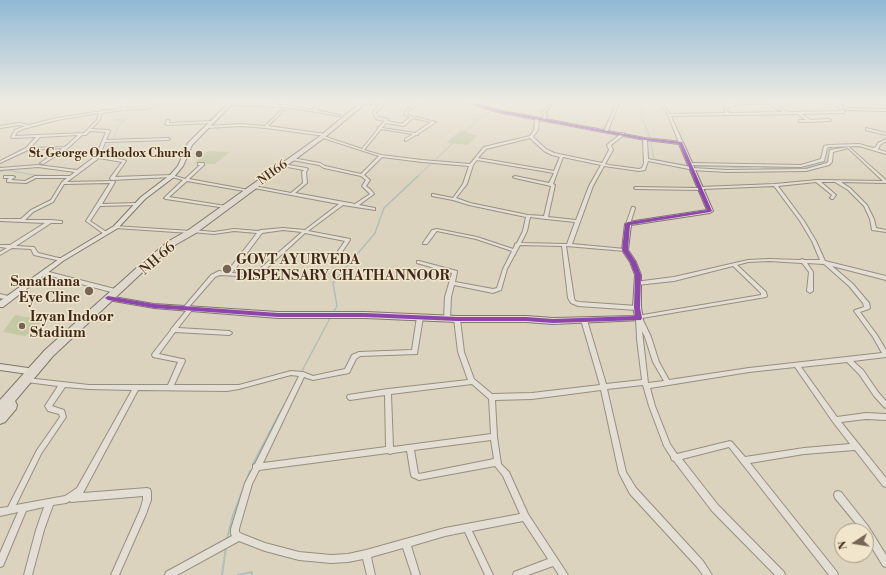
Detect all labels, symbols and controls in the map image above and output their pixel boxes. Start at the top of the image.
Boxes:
place label: St. George Orthodox Church [29,147,191,161]
marker: St. George Orthodox Church [194,149,204,159]
street label: NH66 [255,157,291,189]
street label: NH 66 [137,239,179,279]
place label: GOVT AYURVEDA DISPENSARY CHATHANNOOR [236,253,450,286]
marker: GOVT AYURVEDA DISPENSARY CHATHANNOOR [221,263,233,275]
place label: Sanathana Eye Clinc [11,275,80,308]
marker: Sanathana Eye Clinc [83,285,95,297]
place label: Izyan Indoor Stadium [30,310,114,342]
marker: Izyan Indoor Stadium [17,321,27,331]
north arrow [834,523,874,563]
text: N [835,540,851,551]

